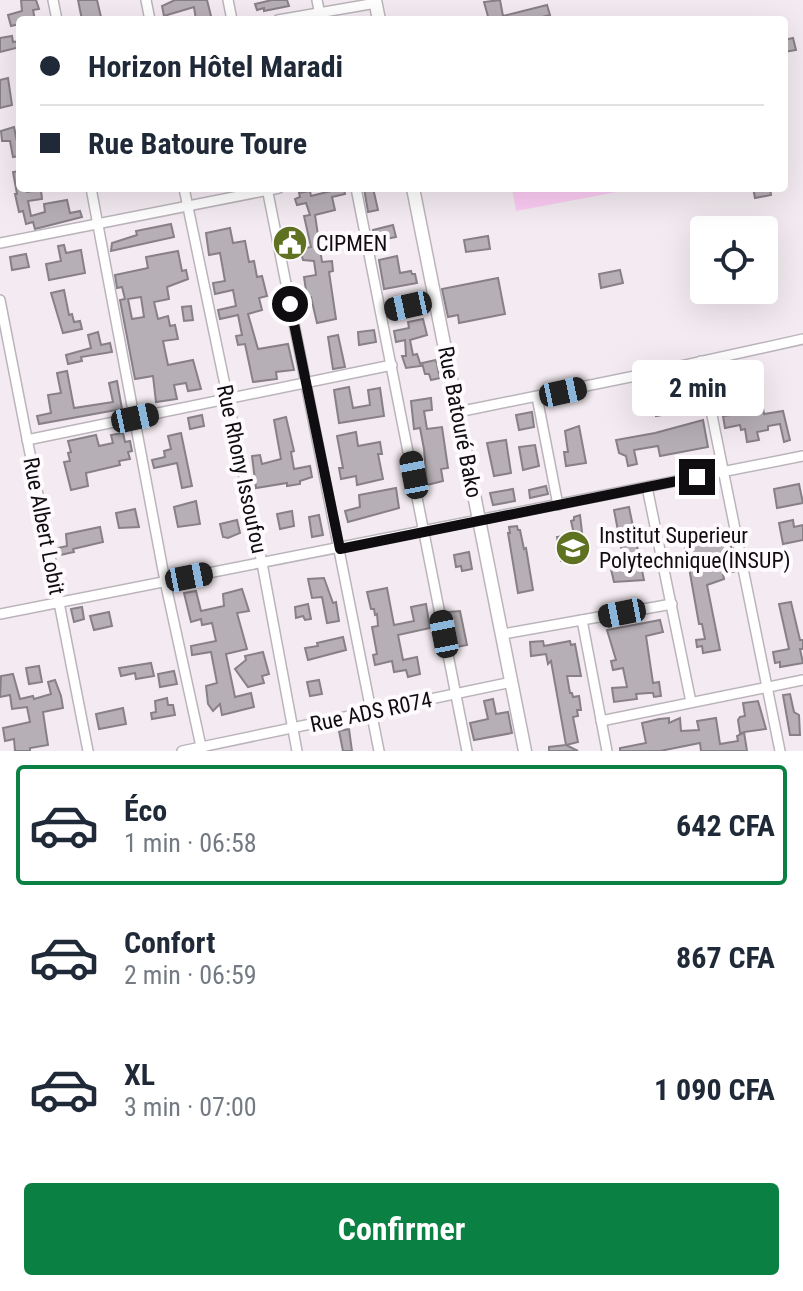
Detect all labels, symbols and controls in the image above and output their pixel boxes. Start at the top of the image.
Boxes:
text: Horizon Hôtel Maradi [88,49,343,84]
text: Rue Batoure Toure [88,126,307,161]
map controls [690,216,778,304]
button: locate [690,216,778,304]
public building icon: CIPMEN [271,224,309,262]
place label: CIPMEN [316,231,387,256]
route start [272,286,308,322]
car [382,289,434,323]
street label: Rue Batouré Bako [433,344,487,500]
callout: 2 min [631,361,763,417]
text: 2 min [669,373,727,403]
car [537,375,589,409]
street label: Rue Rhony Issoufou [212,382,272,556]
car [109,401,161,435]
car [398,449,430,501]
street label: Rue Albert Lobit [18,455,70,597]
route end [679,459,715,495]
place label: Institut Superieur Polytechnique(INSUP) [599,523,791,574]
school or university icon: Institut Superieur Polytechnique(INSUP) [554,529,592,567]
car [163,561,215,593]
car [596,597,648,629]
car [428,608,460,660]
street label: Rue ADS R074 [308,687,434,737]
icon: car [28,789,100,861]
text: Éco [124,793,167,828]
text: 642 CFA [676,808,775,843]
text: 1 min · 06:58 [124,828,257,858]
icon: car [28,921,100,993]
text: Confort [124,925,215,960]
text: 867 CFA [676,940,775,975]
text: 2 min · 06:59 [124,960,257,990]
icon: car [28,1053,100,1125]
text: XL [124,1057,155,1092]
text: 1 090 CFA [654,1072,775,1107]
text: 3 min · 07:00 [124,1092,257,1122]
button: Confirmer [24,1183,779,1275]

